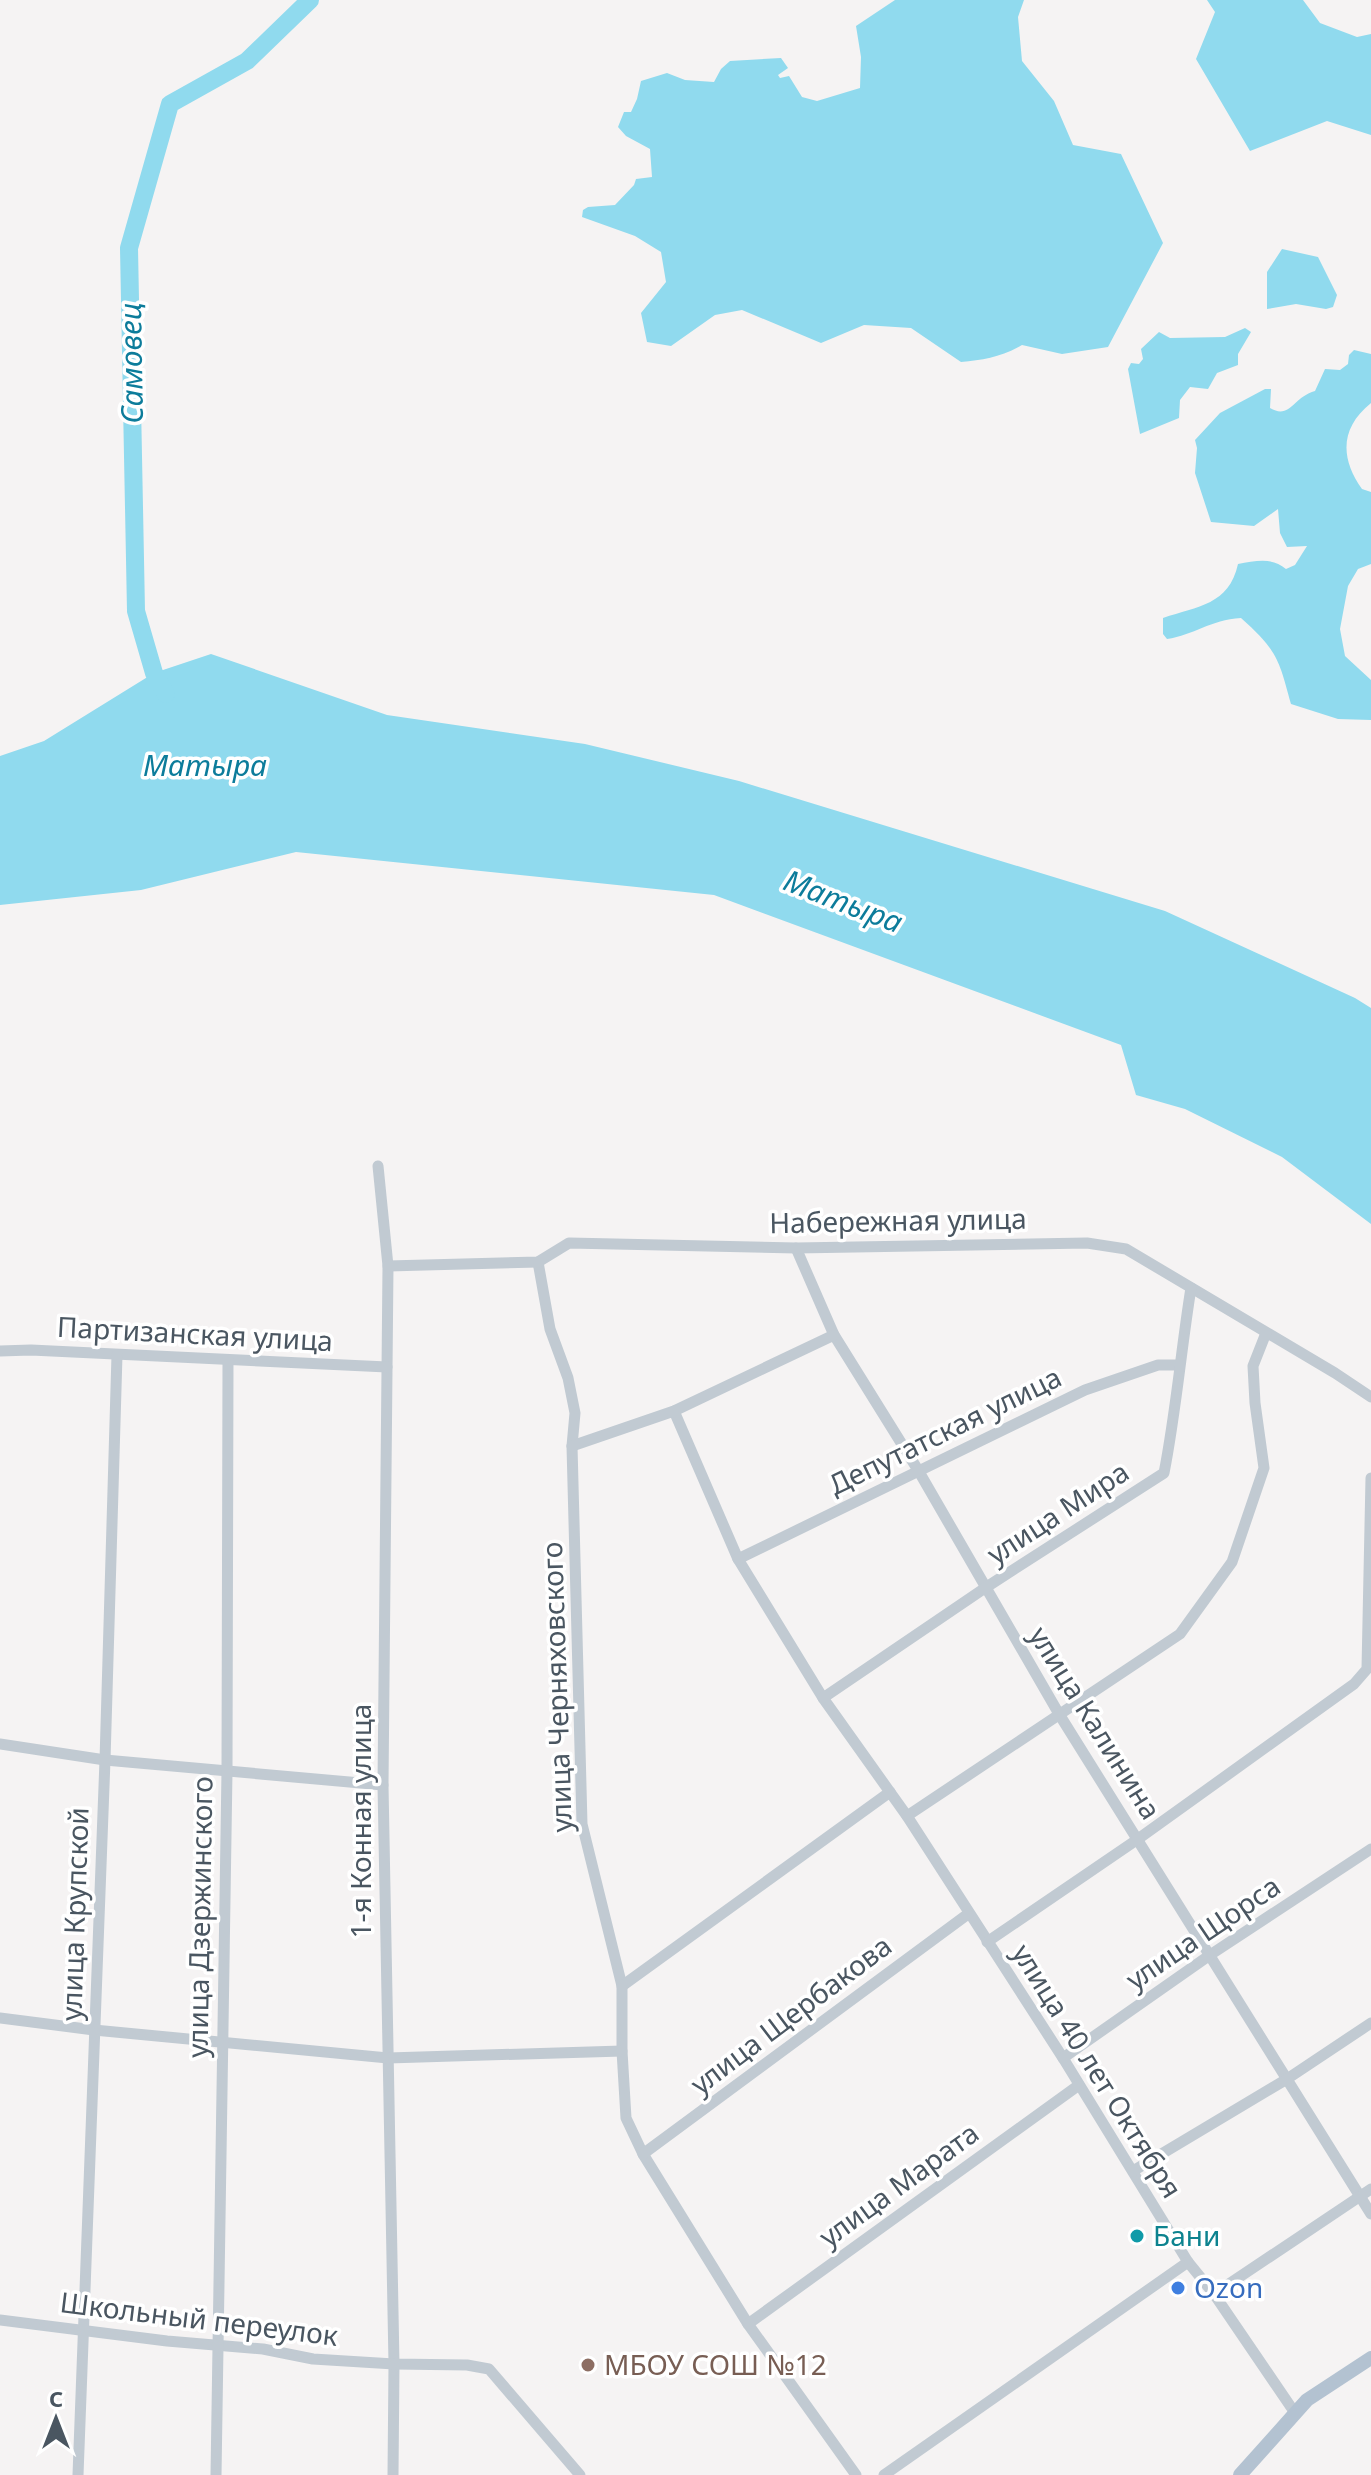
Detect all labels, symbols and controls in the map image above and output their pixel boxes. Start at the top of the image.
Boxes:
water label: Самовец [109,302,152,424]
water label: Матыра [143,744,267,785]
water label: Матыра [778,859,909,942]
street label: Набережная улица [769,1199,1027,1241]
street label: Партизанская улица [56,1307,334,1359]
street label: Депутатская улица [822,1357,1067,1503]
street label: улица Мира [979,1452,1136,1572]
street label: улица Черняховского [532,1541,580,1833]
street label: улица Калинина [1021,1619,1170,1826]
street label: 1-я Конная улица [341,1704,379,1938]
street label: улица Дзержинского [178,1776,220,2058]
street label: улица Крупской [51,1807,97,2021]
street label: улица Щорса [1118,1867,1287,1998]
street label: улица Щербакова [682,1926,899,2102]
street label: улица 40 лет Октября [1004,1936,1192,2205]
street label: улица Марата [811,2113,986,2255]
place label: Бани [1153,2216,1220,2254]
marker: Бани [1128,2227,1146,2245]
place label: Ozon [1194,2268,1263,2306]
marker: Ozon [1169,2279,1187,2297]
street label: Школьный переулок [58,2282,340,2354]
place label: МБОУ СОШ №12 [604,2345,827,2383]
marker: МБОУ СОШ №12 [579,2356,597,2374]
north arrow [16,2379,96,2459]
text: С [49,2383,63,2413]

